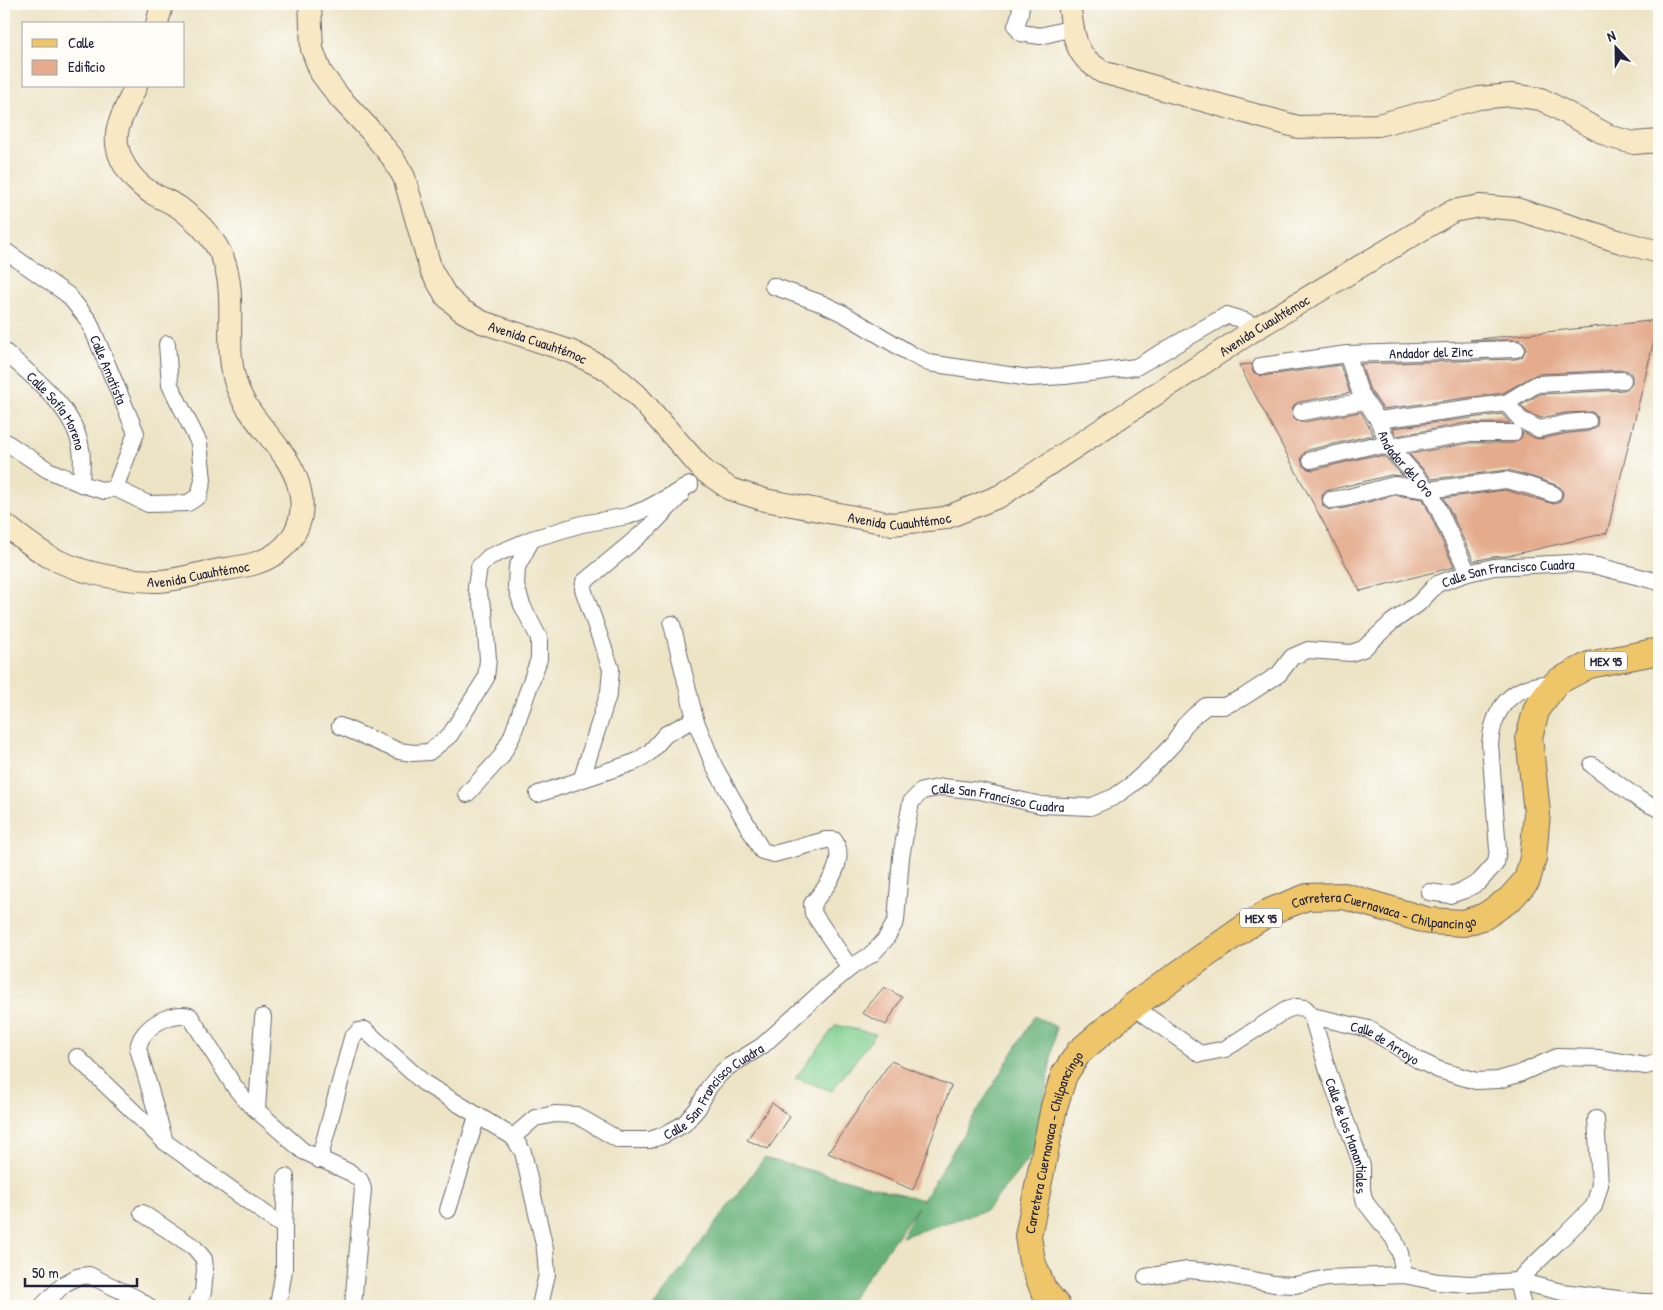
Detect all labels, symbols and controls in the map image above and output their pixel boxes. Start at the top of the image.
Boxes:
legend [22,22,185,88]
north arrow [1590,22,1640,72]
text: N [1604,25,1618,46]
text: Calle [68,32,95,53]
text: Edificio [68,56,105,77]
street label: Avenida Cuauhtémoc [1215,289,1313,360]
street label: Avenida Cuauhtémoc [486,315,591,368]
street label: Calle Amatista [86,332,132,407]
street label: Andador del Zinc [1389,341,1474,362]
street label: Calle Sofía Moreno [23,366,91,452]
street label: Andador del Oro [1374,427,1439,501]
street label: Avenida Cuauhtémoc [847,506,954,534]
street label: Calle San Francisco Cuadra [1439,553,1576,591]
street label: Avenida Cuauhtémoc [147,556,251,591]
road number: MEX 95 [1585,651,1627,670]
street label: Calle San Francisco Cuadra [929,777,1065,815]
street label: Carretera Cuernavaca - Chilpancingo [1288,886,1479,933]
road number: MEX 95 [1240,908,1282,928]
street label: Calle de Arroyo [1349,1016,1424,1069]
street label: Calle San Francisco Cuadra [659,1038,767,1143]
street label: Carretera Cuernavaca - Chilpancingo [1019,1047,1087,1235]
street label: Calle de los Manantiales [1322,1075,1372,1195]
scale bar [25,1255,138,1287]
text: 50 m [32,1262,59,1283]

